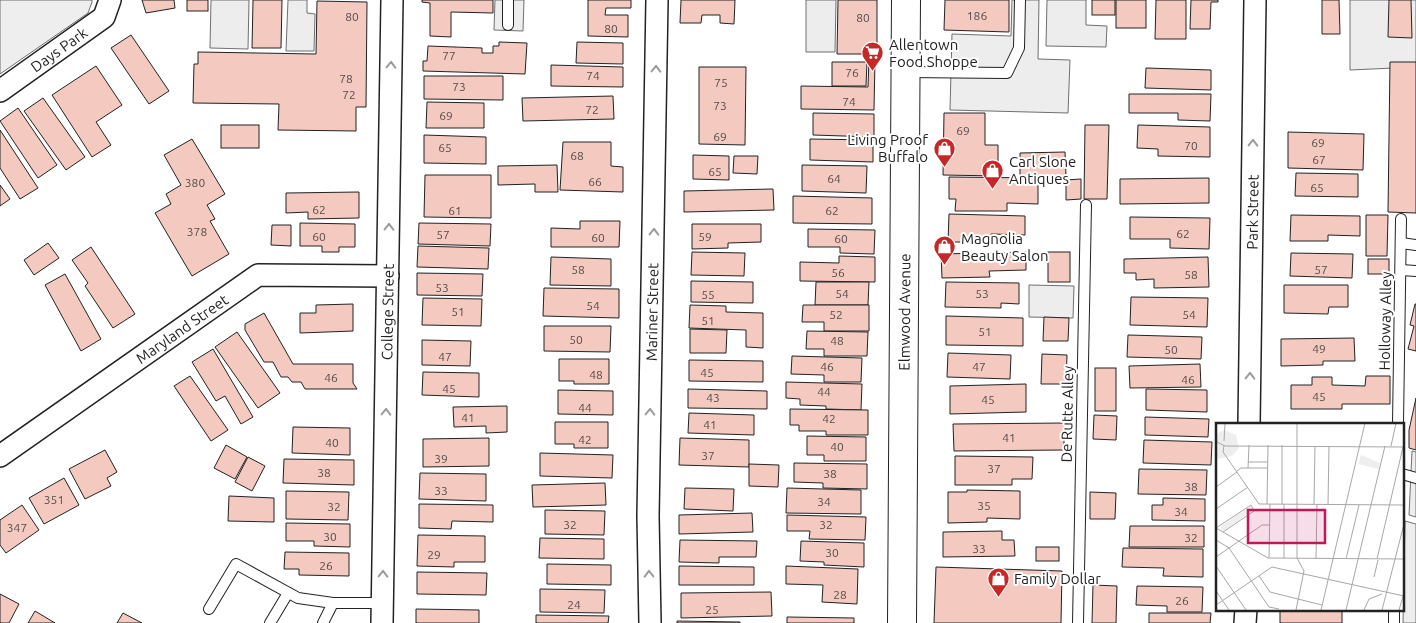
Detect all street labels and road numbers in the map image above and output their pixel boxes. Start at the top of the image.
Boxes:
street label: Days Park [27,23,91,75]
street label: Park Street [1243,174,1261,250]
street label: Elmwood Avenue [895,253,913,371]
street label: Mariner Street [642,263,661,361]
street label: College Street [378,264,396,360]
street label: Holloway Alley [1376,271,1394,371]
street label: Maryland Street [132,290,231,367]
street label: De Rutte Alley [1058,365,1076,463]

